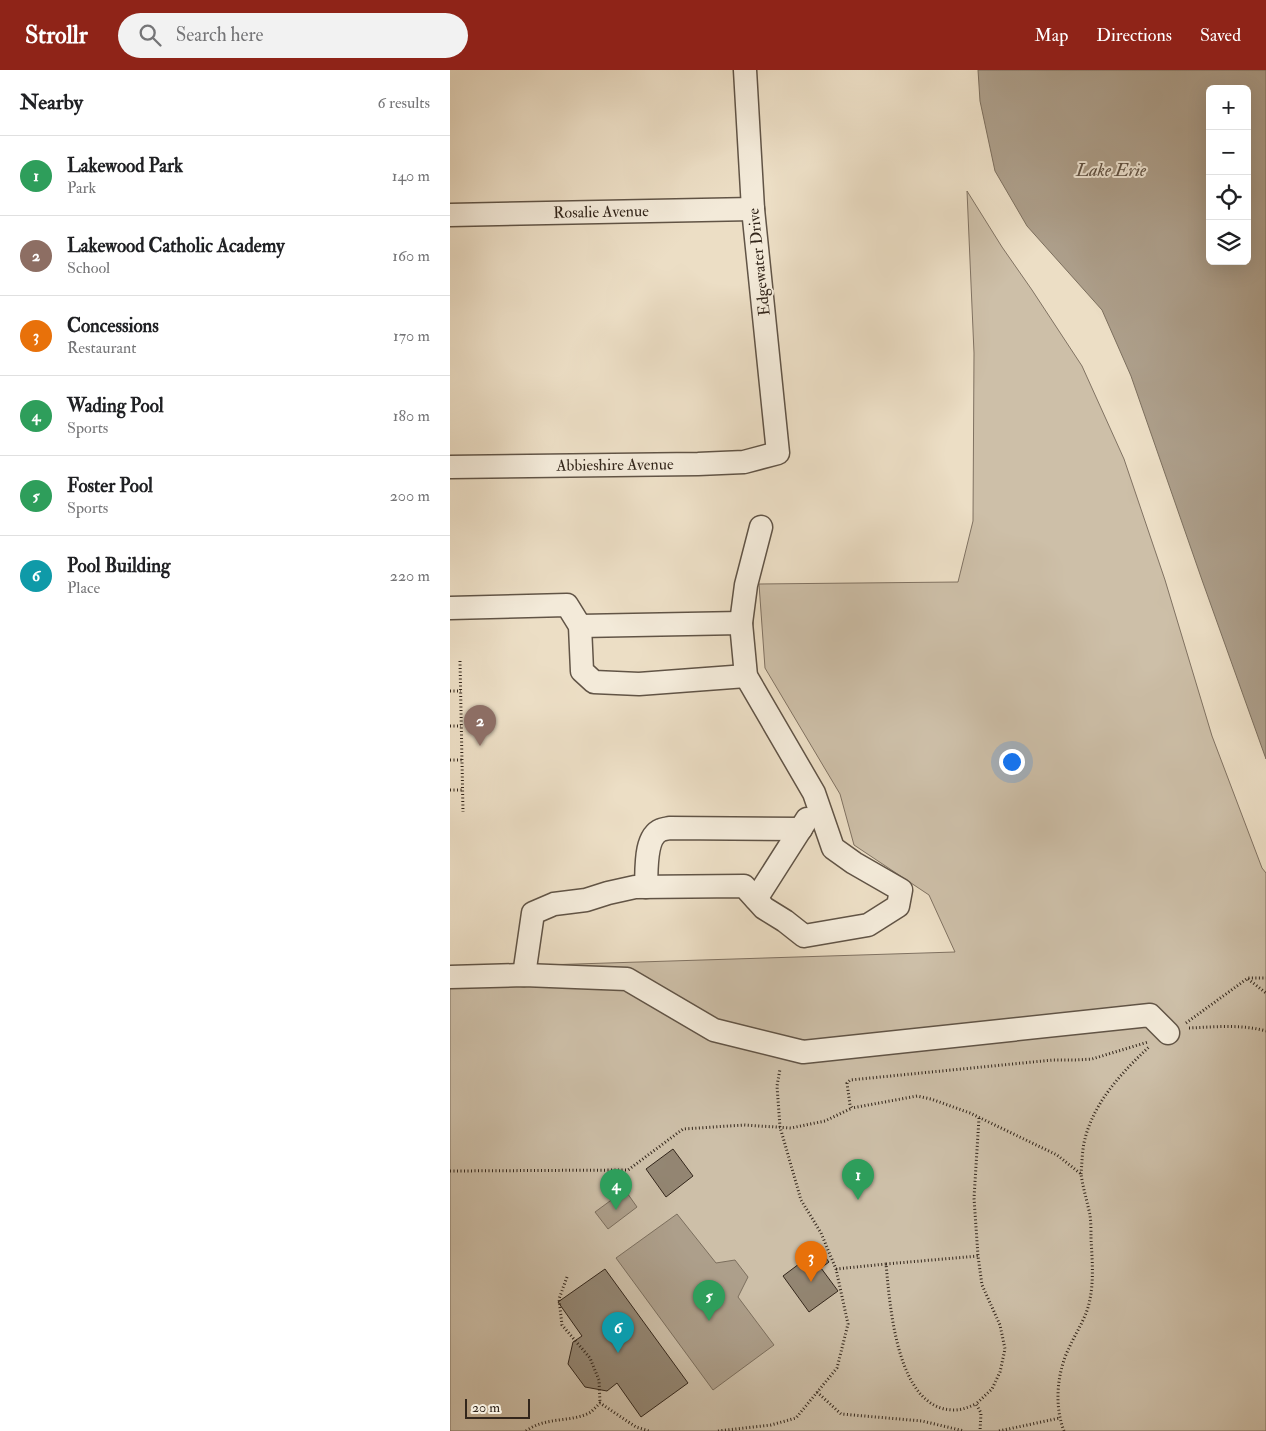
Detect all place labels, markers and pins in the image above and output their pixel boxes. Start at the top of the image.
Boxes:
pin: 2 [464,705,496,746]
pin: 1 [842,1159,874,1200]
pin: 4 [600,1169,632,1210]
pin: 3 [795,1241,827,1282]
pin: 5 [693,1280,725,1321]
pin: 6 [602,1312,634,1353]

